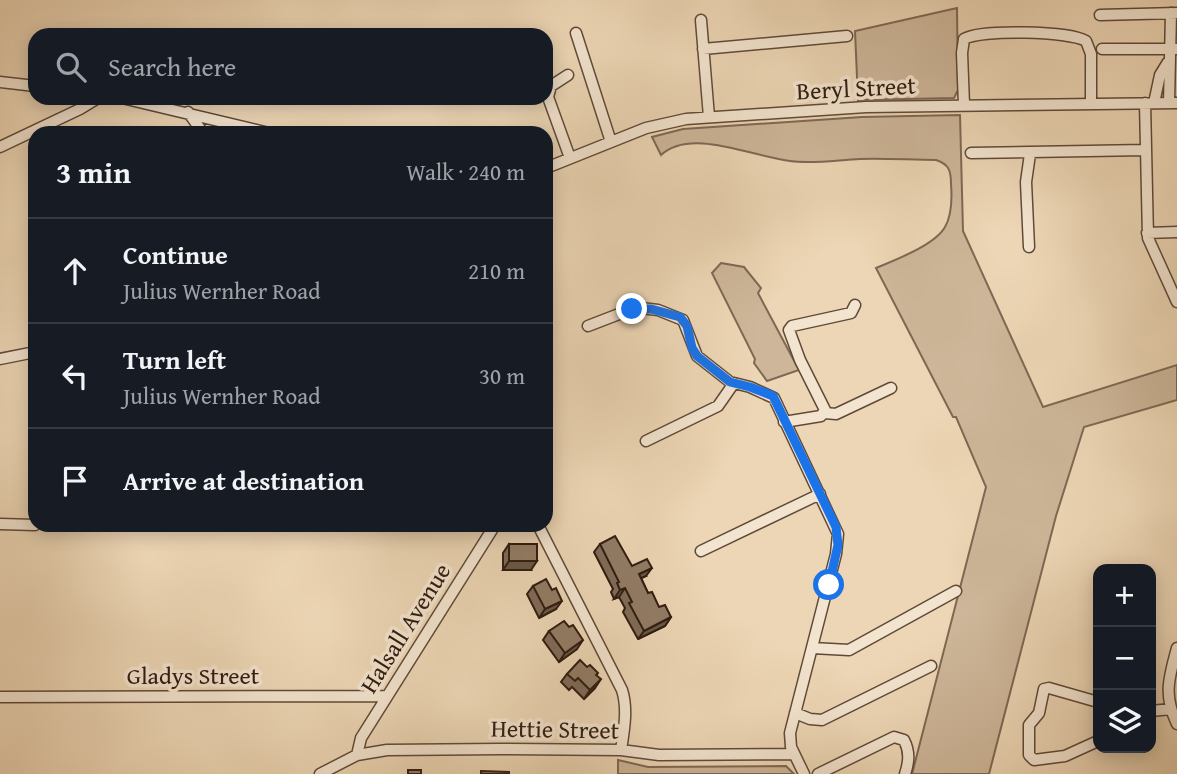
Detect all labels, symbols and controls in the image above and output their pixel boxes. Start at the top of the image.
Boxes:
search box [28,28,553,105]
text: Search here [108,47,236,86]
icon: search [52,48,90,86]
street label: Beryl Street [795,67,917,109]
text: 3 min [56,150,131,194]
text: Walk · 240 m [406,155,525,188]
text: Continue [123,235,228,274]
icon: ahead [56,252,94,290]
text: 210 m [468,254,525,287]
text: Julius Wernher Road [123,274,320,307]
route end [616,293,647,324]
text: Turn left [123,340,226,379]
icon: left [56,357,94,395]
text: 30 m [479,359,525,392]
text: Julius Wernher Road [123,379,320,412]
text: Arrive at destination [123,461,364,500]
icon: arrive [56,462,94,500]
street label: Halsall Avenue [351,556,459,700]
map controls [1093,564,1156,753]
button: + [1093,564,1156,627]
route start [813,569,844,600]
button: − [1093,627,1156,690]
street label: Gladys Street [127,658,260,693]
button: layers [1093,690,1156,753]
street label: Hettie Street [491,710,620,748]

